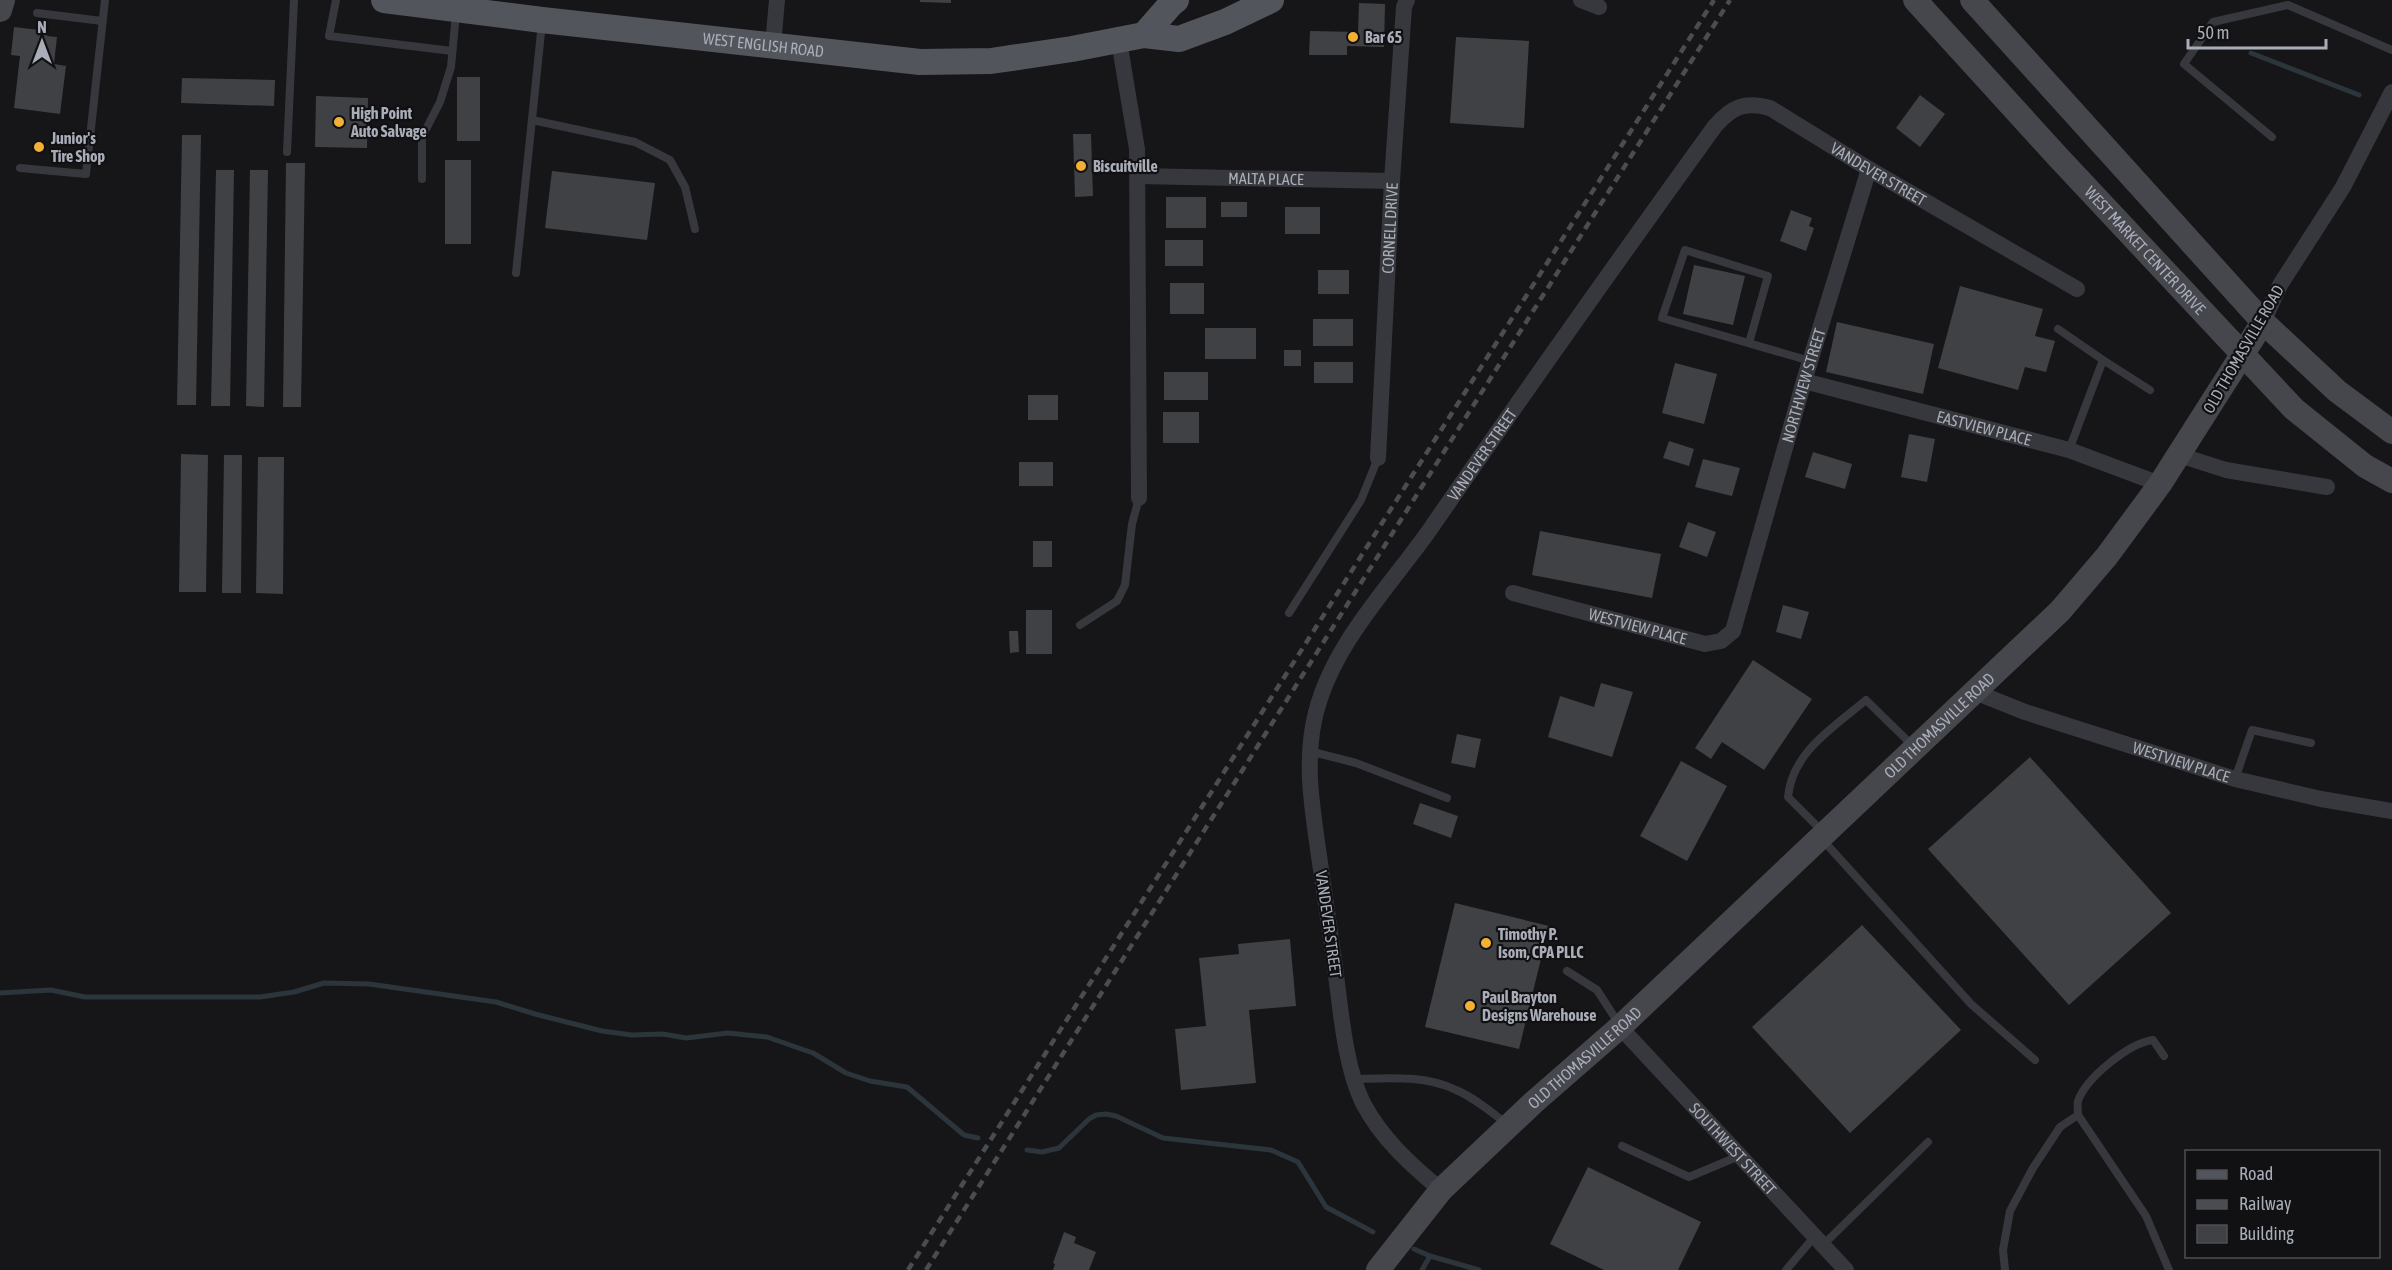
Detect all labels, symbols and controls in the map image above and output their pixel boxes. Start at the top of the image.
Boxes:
north arrow [12,12,72,72]
scale bar [2188,12,2326,50]
text: N [37,18,47,36]
text: 50 m [2197,22,2229,43]
place label: Bar 65 [1365,28,1402,46]
street label: WEST ENGLISH ROAD [702,29,825,60]
marker: Bar 65 [1346,30,1360,44]
place label: High Point Auto Salvage [350,104,427,140]
marker: High Point Auto Salvage [332,115,346,129]
place label: Junior's Tire Shop [50,129,106,165]
street label: VANDEVER STREET [1827,139,1929,209]
marker: Junior's Tire Shop [32,140,46,154]
place label: Biscuitville [1093,157,1158,175]
marker: Biscuitville [1074,159,1088,173]
street label: MALTA PLACE [1228,169,1304,188]
street label: CORNELL DRIVE [1378,182,1401,274]
street label: WEST MARKET CENTER DRIVE [2081,183,2209,318]
street label: OLD THOMASVILLE ROAD [2199,282,2287,416]
street label: NORTHVIEW STREET [1778,326,1829,445]
street label: VANDEVER STREET [1444,405,1520,504]
street label: EASTVIEW PLACE [1935,407,2033,449]
street label: WESTVIEW PLACE [1587,604,1689,648]
street label: OLD THOMASVILLE ROAD [1880,669,1998,782]
street label: WESTVIEW PLACE [2131,738,2232,786]
street label: VANDEVER STREET [1313,869,1345,979]
place label: Timothy P. Isom, CPA PLLC [1498,925,1584,961]
marker: Timothy P. Isom, CPA PLLC [1479,936,1493,950]
place label: Paul Brayton Designs Warehouse [1482,988,1597,1024]
marker: Paul Brayton Designs Warehouse [1463,999,1477,1013]
street label: OLD THOMASVILLE ROAD [1524,1003,1645,1112]
street label: SOUTHWEST STREET [1686,1099,1780,1198]
legend [2185,1150,2380,1258]
text: Road [2239,1163,2273,1184]
text: Railway [2239,1193,2291,1214]
text: Building [2239,1223,2294,1244]

